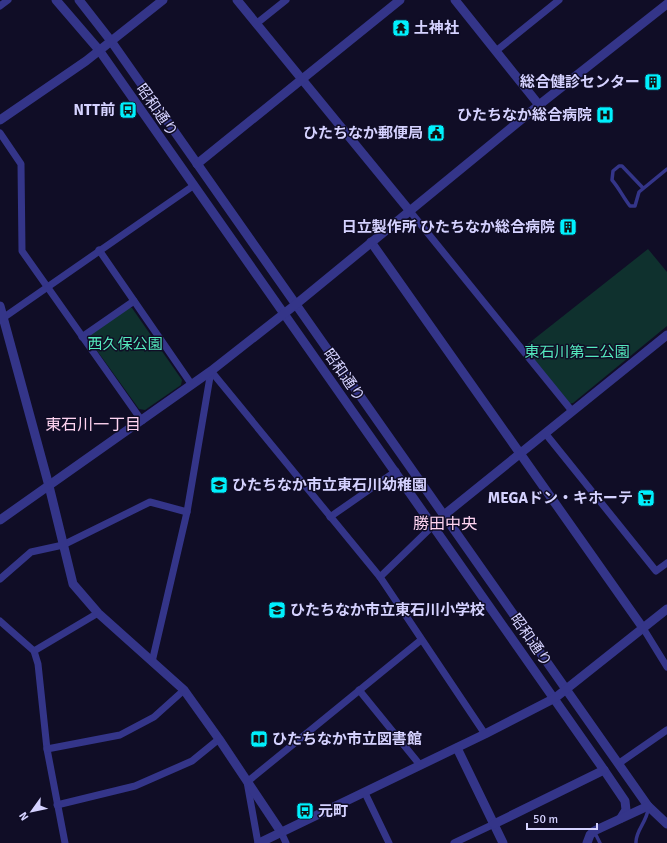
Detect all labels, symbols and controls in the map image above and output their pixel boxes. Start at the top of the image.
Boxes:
temple icon: 土神社 [391,18,411,38]
place label: 土神社 [414,19,459,37]
building icon: 総合健診センター [643,72,663,92]
place label: 総合健診センター [520,73,640,91]
street label: 昭和通り [132,80,182,140]
bus stop icon: NTT前 [118,100,138,120]
place label: NTT前 [74,101,115,119]
hospital icon: ひたちなか総合病院 [595,105,615,125]
place label: ひたちなか総合病院 [457,106,592,124]
public building icon: ひたちなか郵便局 [426,123,446,143]
place label: ひたちなか郵便局 [303,124,423,142]
building icon: 日立製作所 ひたちなか総合病院 [558,217,578,237]
place label: 日立製作所 ひたちなか総合病院 [342,218,555,236]
park label: 西久保公園 [87,335,163,353]
park label: 東石川第二公園 [524,343,630,361]
street label: 昭和通り [319,345,369,405]
district label: 東石川一丁目 [45,415,141,435]
school or university icon: ひたちなか市立東石川幼稚園 [209,475,229,495]
place label: ひたちなか市立東石川幼稚園 [232,476,427,494]
supermarket icon: MEGAドン・キホーテ [636,488,656,508]
place label: MEGAドン・キホーテ [488,489,633,507]
district label: 勝田中央 [413,514,477,534]
school or university icon: ひたちなか市立東石川小学校 [267,600,287,620]
place label: ひたちなか市立東石川小学校 [290,601,485,619]
street label: 昭和通り [506,610,556,670]
library icon: ひたちなか市立図書館 [249,729,269,749]
place label: ひたちなか市立図書館 [272,730,422,748]
north arrow [12,791,52,831]
bus stop icon: 元町 [295,801,315,821]
place label: 元町 [318,802,348,820]
scale bar [527,805,597,831]
text: N [16,809,32,823]
text: 50 m [533,812,558,827]

